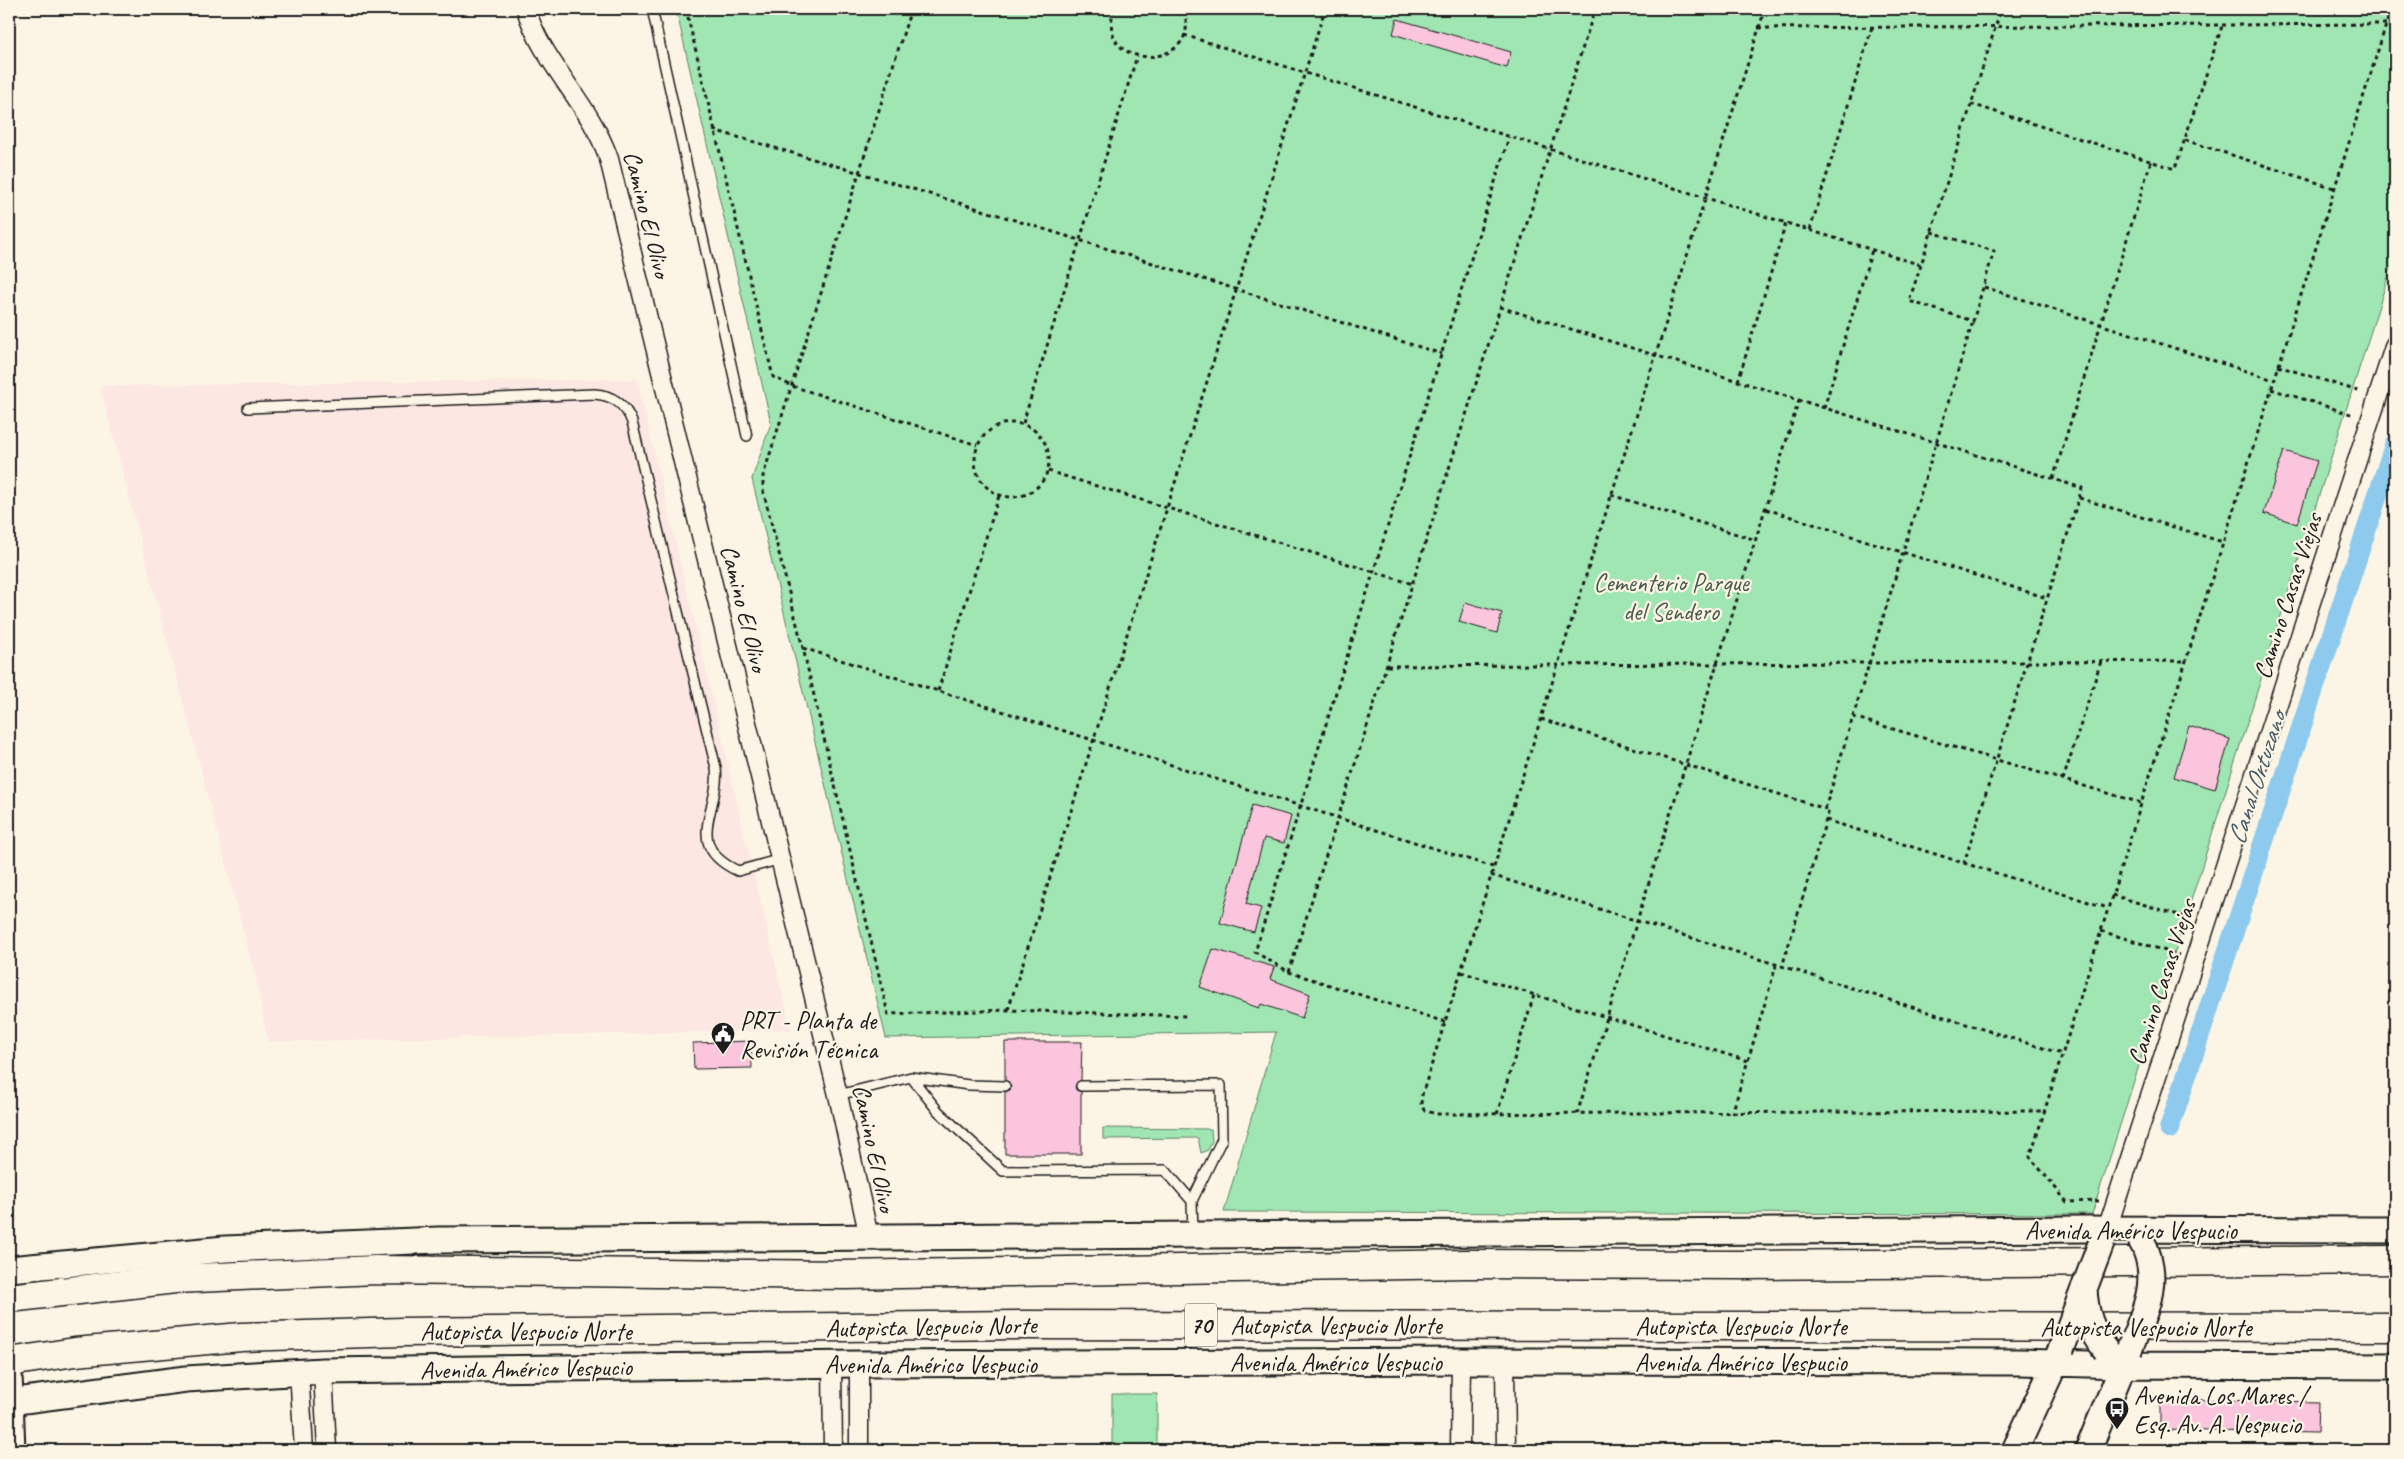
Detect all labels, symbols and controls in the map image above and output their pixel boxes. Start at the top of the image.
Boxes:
street label: Camino El Olivo [616,148,679,284]
street label: Camino Casas Viejas [2246,507,2331,683]
street label: Camino El Olivo [713,542,776,678]
park label: Cementerio Parque del Sendero [1593,567,1750,628]
water label: Canal Ortuzano [2220,703,2295,849]
street label: Camino Casas Viejas [2120,893,2205,1069]
place label: PRT - Planta de Revisión Técnica [740,1005,879,1066]
public building icon: PRT - Planta de Revisión Técnica [710,1021,736,1055]
street label: Camino El Olivo [845,1082,904,1218]
street label: Avenida Américo Vespucio [2025,1215,2238,1247]
road number: 70 [1185,1304,1217,1346]
street label: Autopista Vespucio Norte [825,1309,1039,1345]
street label: Autopista Vespucio Norte [1230,1310,1443,1342]
street label: Autopista Vespucio Norte [1635,1311,1848,1343]
street label: Autopista Vespucio Norte [2040,1312,2253,1344]
street label: Autopista Vespucio Norte [420,1316,633,1348]
street label: Avenida Américo Vespucio [1230,1347,1443,1379]
street label: Avenida Américo Vespucio [1635,1347,1848,1379]
street label: Avenida Américo Vespucio [825,1349,1038,1381]
street label: Avenida Américo Vespucio [420,1351,633,1387]
place label: Avenida Los Mares / Esq. Av. A. Vespucio [2134,1380,2312,1441]
bus stop icon: Avenida Los Mares / Esq. Av. A. Vespucio [2104,1396,2130,1430]

